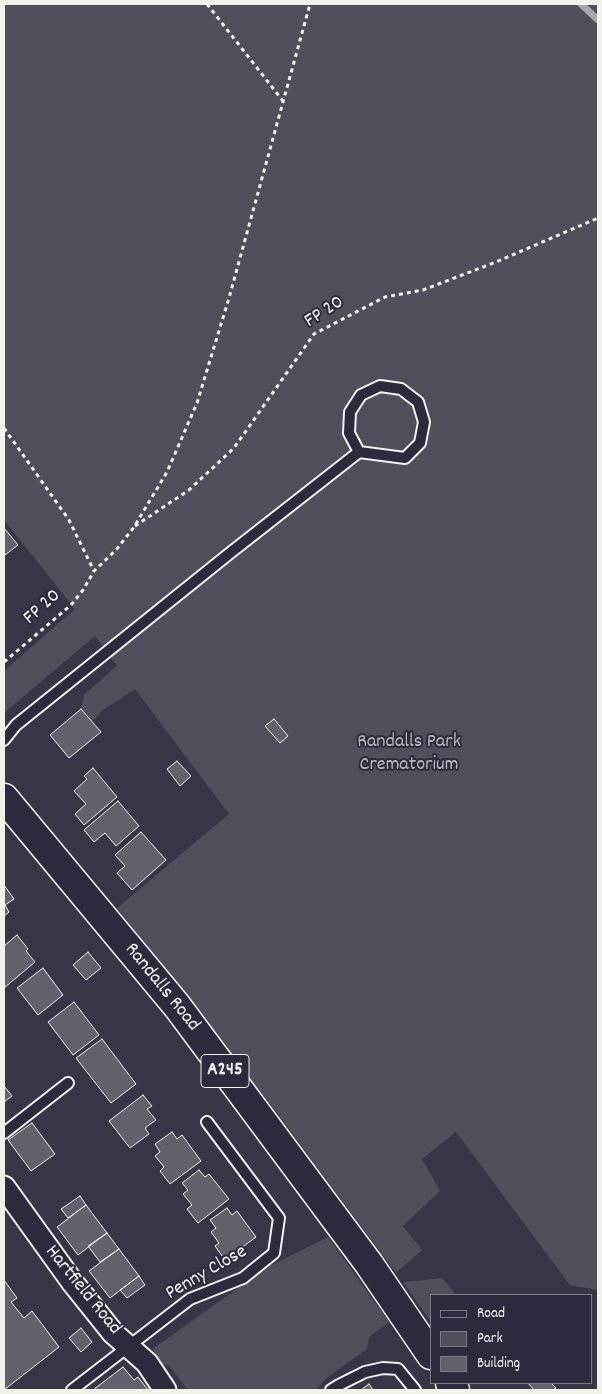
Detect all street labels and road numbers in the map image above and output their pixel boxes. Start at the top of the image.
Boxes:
street label: FP 20 [301,291,349,335]
street label: FP 20 [19,585,67,631]
street label: Randalls Road [118,939,204,1037]
road number: A245 [201,1054,249,1088]
street label: Hartfield Road [39,1241,125,1341]
street label: Penny Close [162,1241,252,1307]

